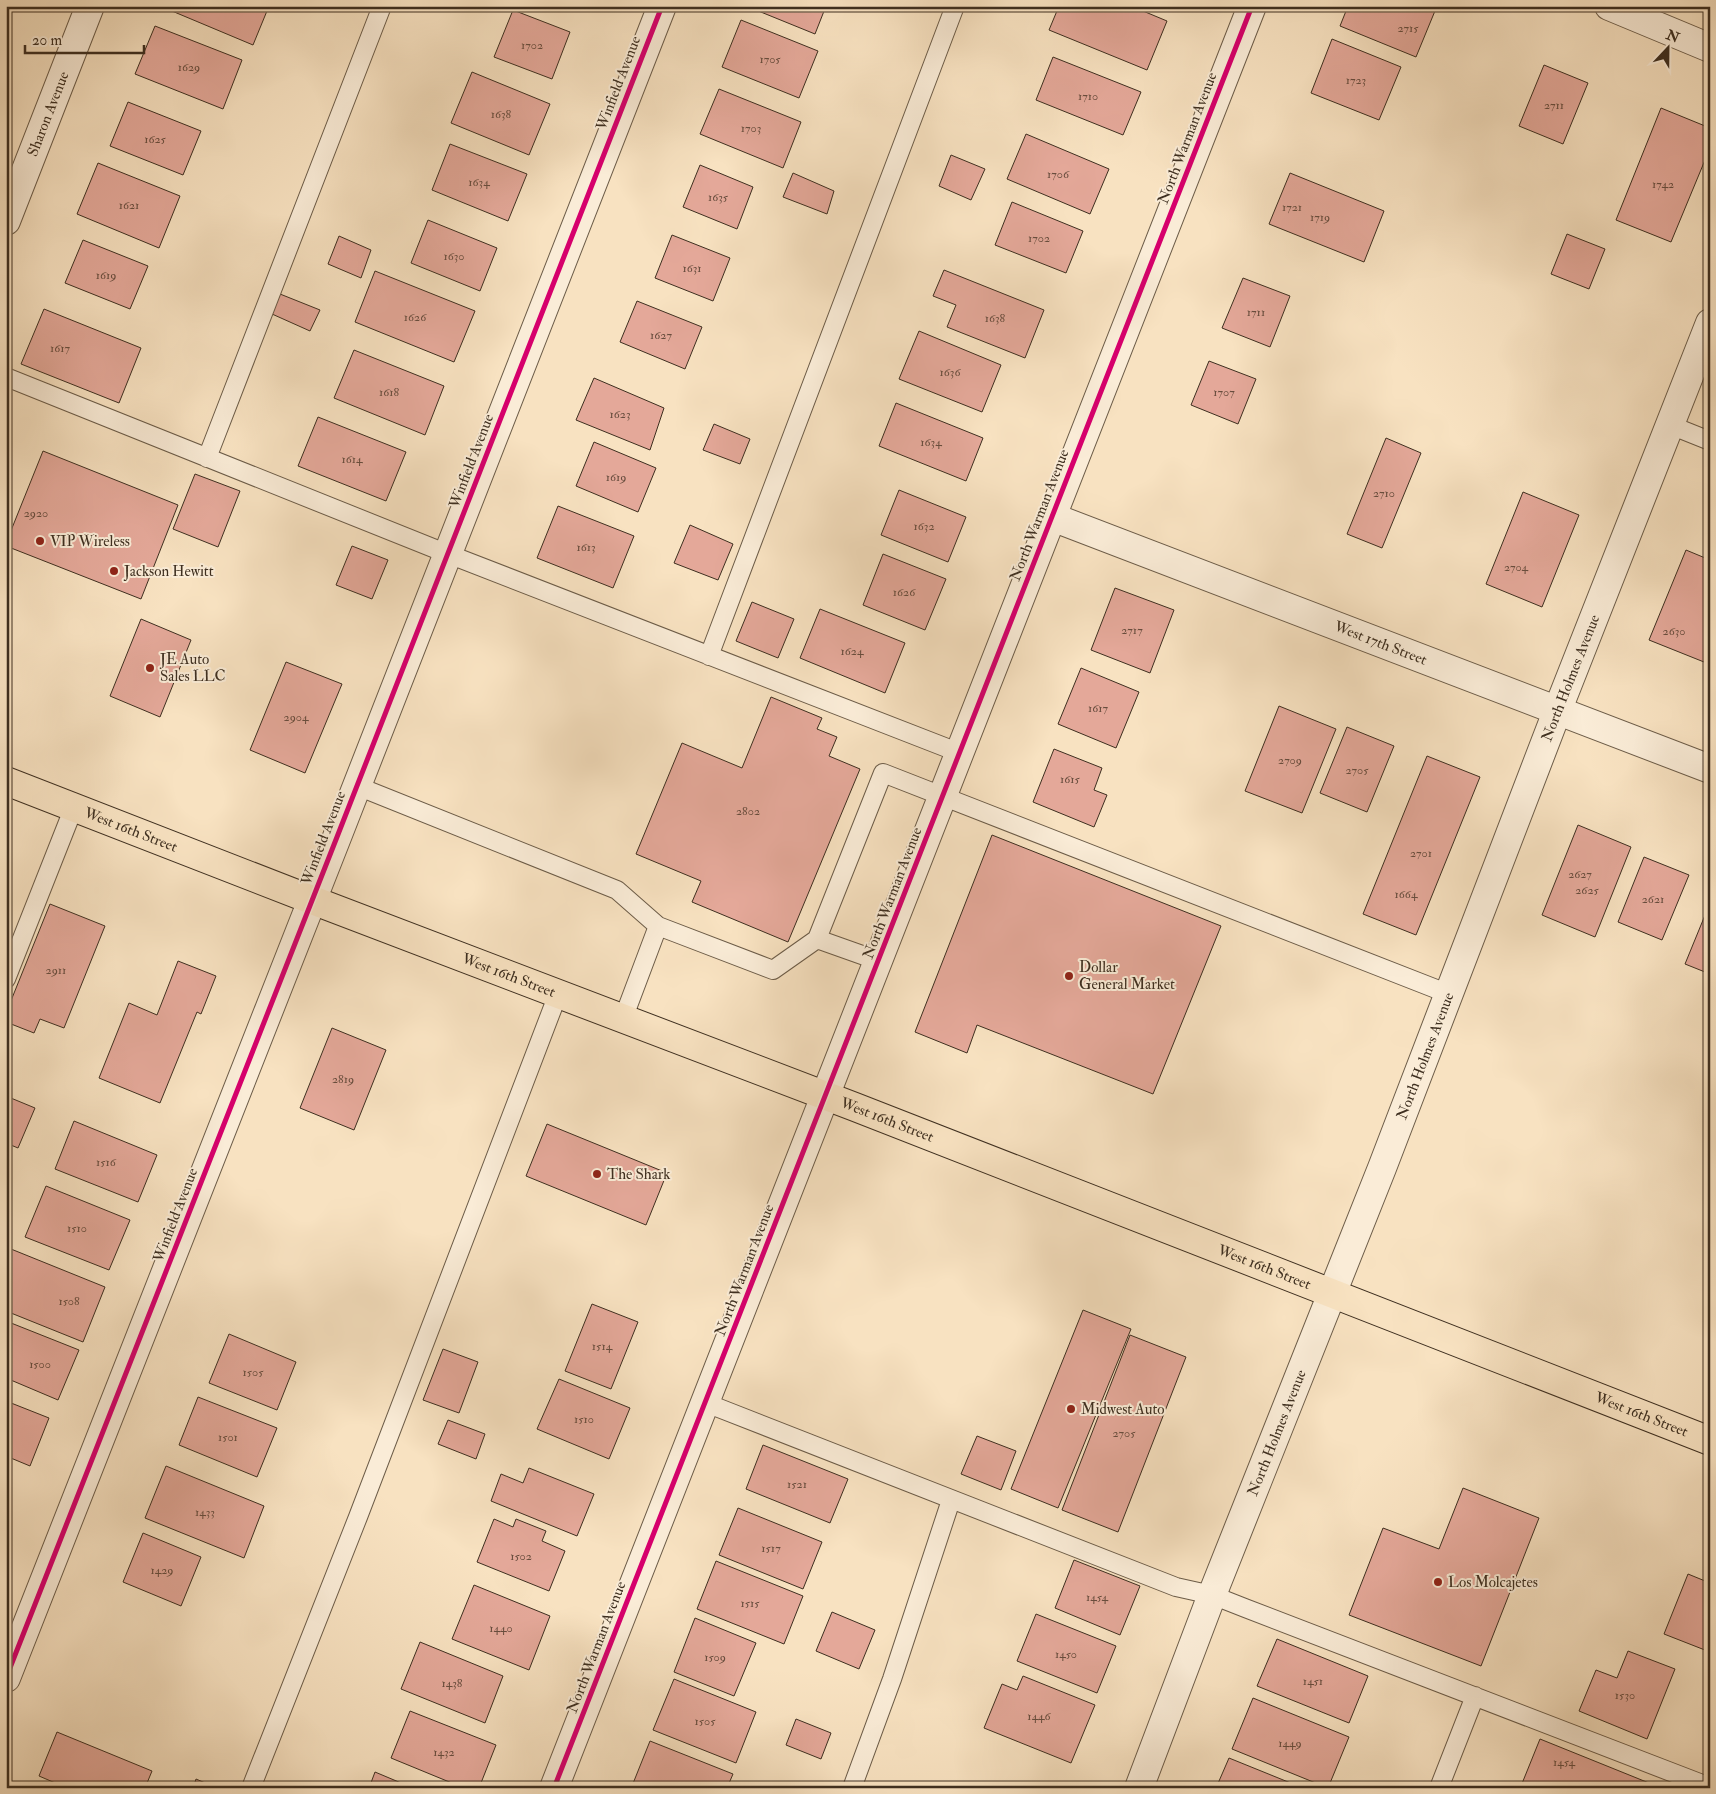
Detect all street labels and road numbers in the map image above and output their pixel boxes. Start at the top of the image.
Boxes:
street label: Winfield Avenue [591,33,645,134]
street label: Sharon Avenue [23,69,73,159]
street label: North Warman Avenue [1154,70,1221,207]
street label: Winfield Avenue [444,411,498,512]
street label: North Warman Avenue [1006,447,1073,584]
street label: North Holmes Avenue [1537,612,1604,744]
street label: West 17th Street [1331,617,1430,670]
street label: Winfield Avenue [296,788,350,889]
street label: West 16th Street [80,803,180,857]
street label: North Warman Avenue [859,825,926,962]
street label: West 16th Street [458,949,558,1002]
street label: North Holmes Avenue [1392,990,1458,1122]
street label: West 16th Street [837,1093,936,1147]
street label: Winfield Avenue [148,1165,202,1266]
street label: North Warman Avenue [711,1202,778,1339]
street label: West 16th Street [1214,1240,1314,1294]
street label: North Holmes Avenue [1243,1367,1311,1499]
street label: West 16th Street [1591,1388,1691,1442]
street label: North Warman Avenue [563,1579,630,1716]

